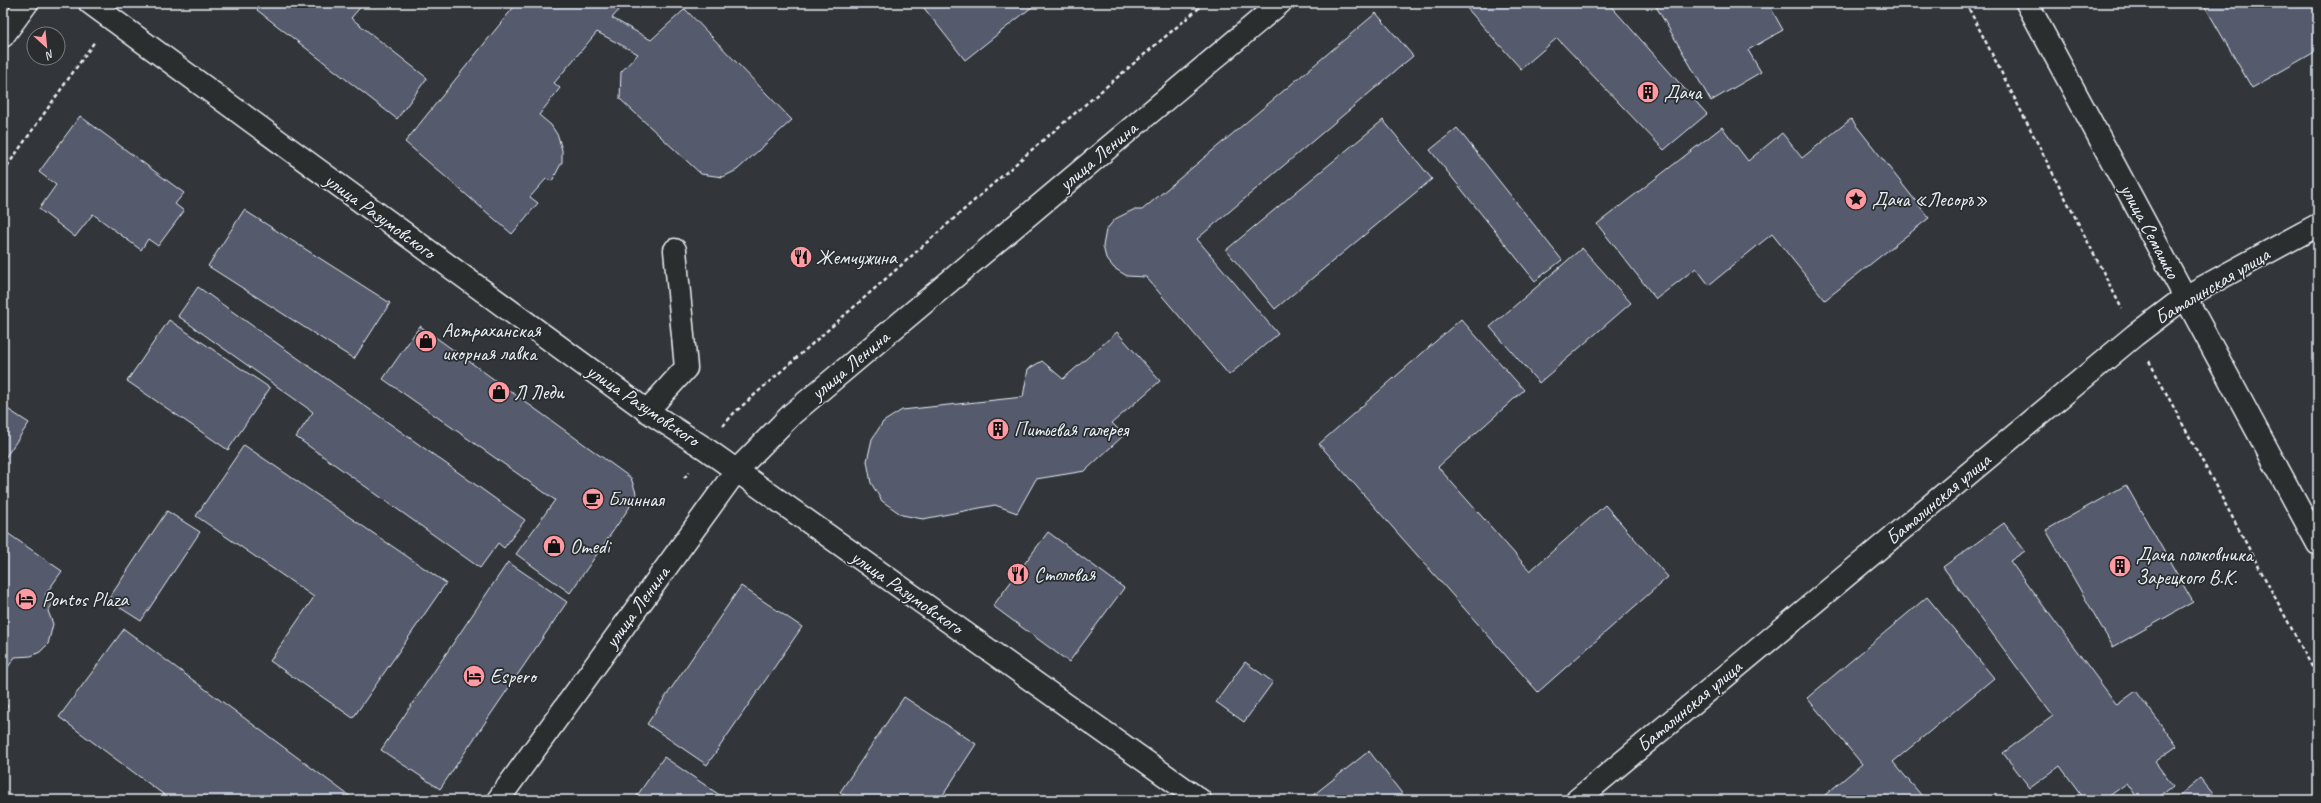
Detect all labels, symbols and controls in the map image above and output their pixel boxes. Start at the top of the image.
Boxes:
north arrow [26,26,66,66]
text: N [42,47,57,64]
building icon: Дача [1635,79,1661,105]
place label: Дача [1664,80,1703,105]
street label: улица Ленина [1053,115,1144,197]
street label: улица Разумовского [319,167,442,266]
street label: улица Семашко [2114,178,2186,284]
place icon: Дача «Лесоръ» [1843,186,1869,212]
place label: Дача «Лесоръ» [1872,187,1988,212]
street label: Баталинская улица [2150,241,2276,330]
restaurant icon: Жемчужина [788,244,814,270]
place label: Жемчужина [816,245,898,270]
place label: Астраханская икорная лавка [442,318,542,366]
street label: улица Ленина [805,324,896,406]
shop icon: Астраханская икорная лавка [413,328,439,354]
street label: улица Разумовского [581,358,706,453]
shop icon: Л Леди [486,379,512,405]
place label: Л Леди [514,380,565,405]
building icon: Питьевая галерея [985,416,1011,442]
place label: Питьевая галерея [1014,417,1130,442]
street label: Баталинская улица [1880,446,1997,550]
cafe icon: Блинная [580,486,606,512]
place label: Блинная [608,487,666,512]
shop icon: Omedi [541,533,567,559]
place label: Omedi [570,534,612,559]
place label: Дача полковника Зарецкого В.К. [2136,542,2254,590]
street label: улица Разумовского [845,544,969,641]
building icon: Дача полковника Зарецкого В.К. [2107,553,2133,579]
street label: улица Ленина [598,560,676,654]
restaurant icon: Столовая [1005,561,1031,587]
place label: Столовая [1034,562,1096,587]
hotel icon: Pontos Plaza [13,586,39,612]
place label: Pontos Plaza [42,587,129,612]
street label: Баталинская улица [1631,653,1748,757]
hotel icon: Espero [461,663,487,689]
place label: Espero [490,664,538,689]

